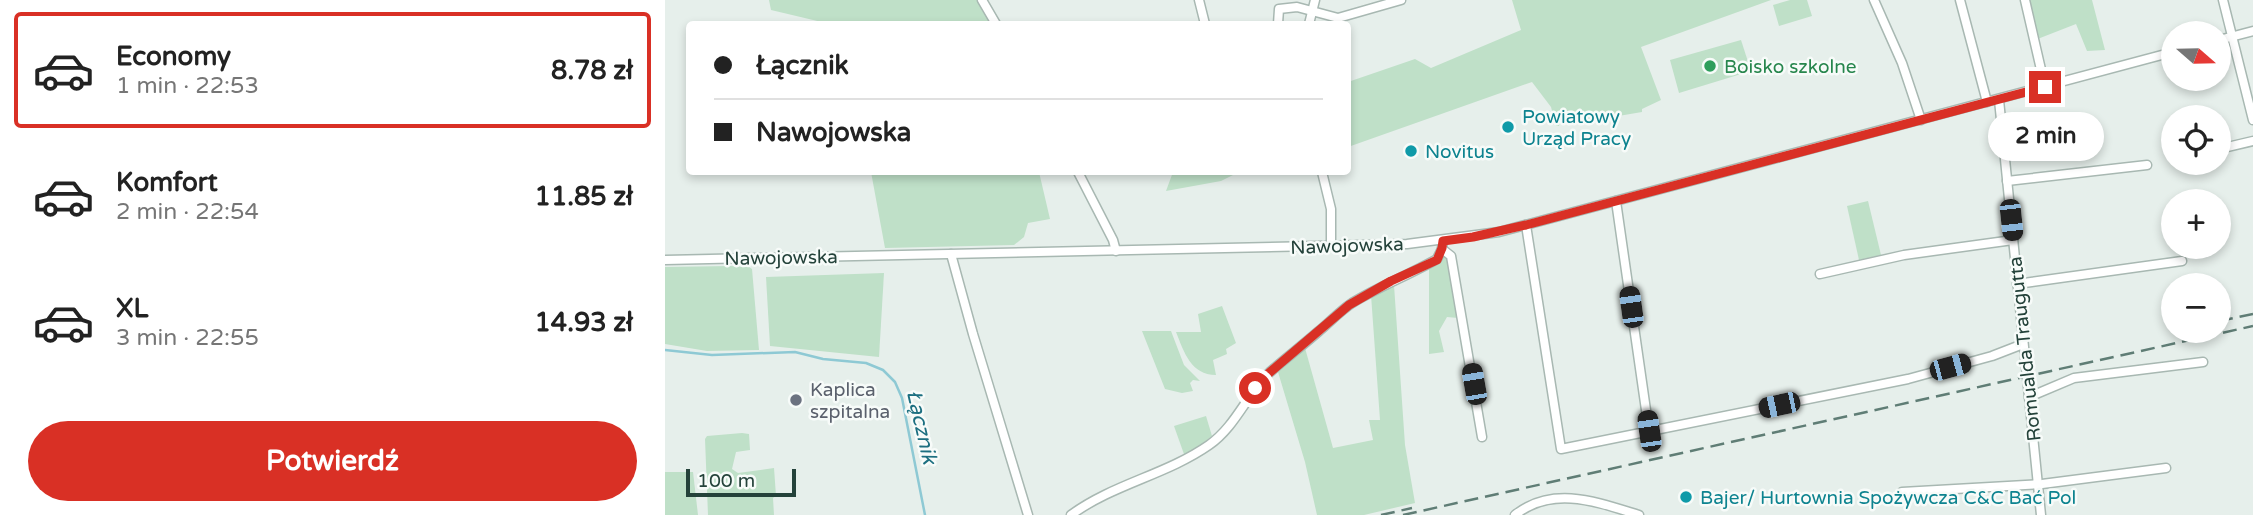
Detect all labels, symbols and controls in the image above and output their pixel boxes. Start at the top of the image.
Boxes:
north arrow [2161,21,2231,91]
map controls [2161,21,2231,343]
icon: car [32,39,95,102]
text: Economy [116,41,231,72]
text: Łącznik [756,50,849,81]
text: 8.78 zł [551,55,633,86]
place label: Boisko szkolne [1724,56,1857,78]
marker: Boisko szkolne [1702,58,1718,74]
route end [2029,71,2061,103]
text: 1 min · 22:53 [116,72,259,100]
button: locate [2161,105,2231,175]
place label: Powiatowy Urząd Pracy [1522,106,1631,150]
callout: 2 min [1987,112,2103,160]
text: Nawojowska [756,117,911,148]
marker: Powiatowy Urząd Pracy [1500,119,1516,135]
text: 2 min [2015,122,2077,150]
place label: Novitus [1425,141,1494,163]
marker: Novitus [1403,143,1419,159]
icon: car [32,165,95,228]
text: Komfort [116,167,218,198]
text: 11.85 zł [535,181,633,212]
button: + [2161,189,2231,259]
text: 2 min · 22:54 [116,198,259,226]
car [1999,198,2024,242]
street label: Nawojowska [1290,233,1404,259]
street label: Nawojowska [724,246,838,270]
street label: Romualda Traugutta [2004,255,2046,442]
button: − [2161,273,2231,343]
car [1618,285,1645,329]
icon: car [32,291,95,354]
text: XL [116,293,148,324]
text: 14.93 zł [534,307,633,338]
text: 3 min · 22:55 [116,324,259,352]
car [1927,351,1974,383]
car [1461,361,1488,407]
route start [1239,372,1271,404]
place label: Kaplica szpitalna [810,379,890,423]
water label: Łącznik [901,388,942,468]
car [1757,390,1802,420]
marker: Kaplica szpitalna [788,392,804,408]
car [1636,409,1663,453]
button: Potwierdź [28,421,637,501]
scale bar [686,466,796,498]
text: 100 m [697,470,755,492]
place label: Bajer/ Hurtownia Spożywcza C&C Bać Pol [1700,487,2076,509]
marker: Bajer/ Hurtownia Spożywcza C&C Bać Pol [1678,489,1694,505]

